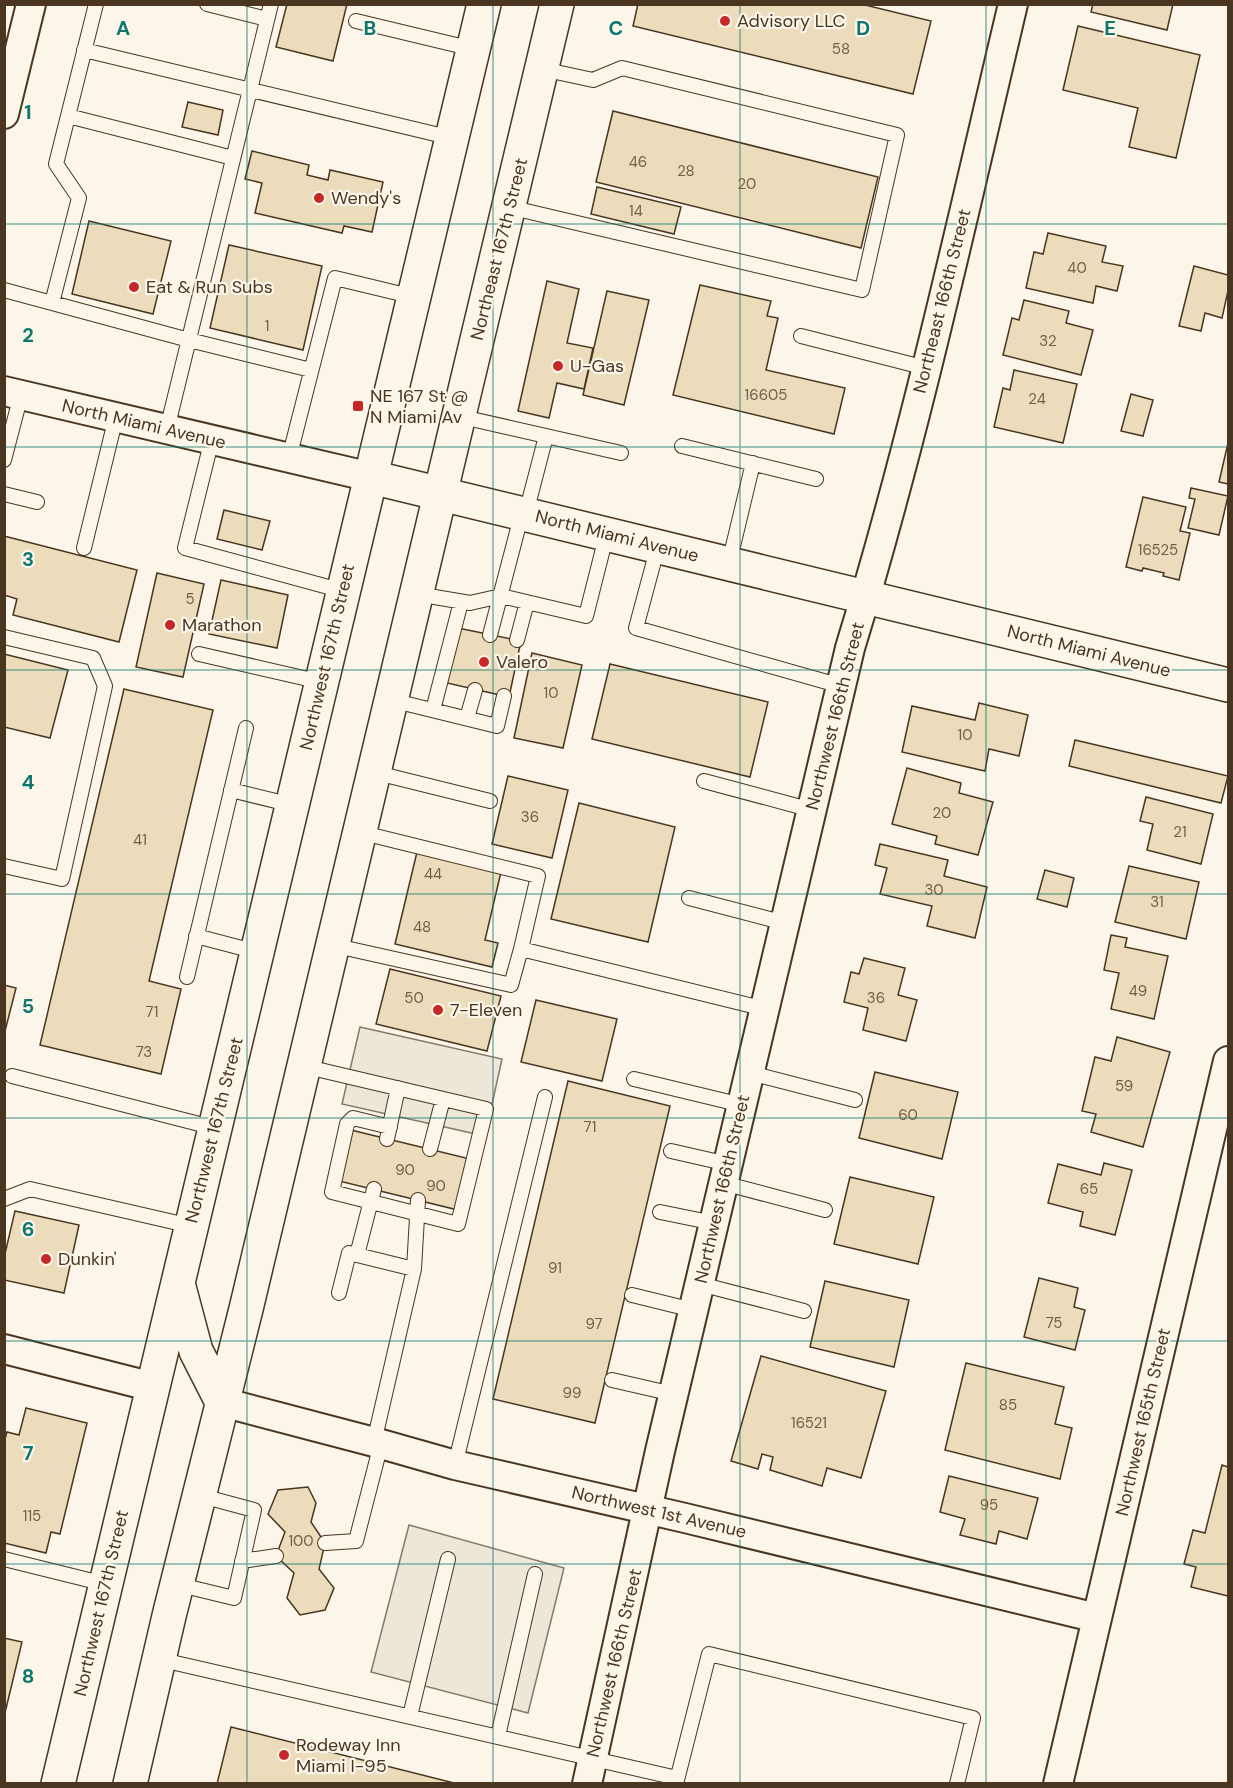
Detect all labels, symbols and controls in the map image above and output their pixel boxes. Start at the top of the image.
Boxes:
place label: Advisory LLC [737,9,846,33]
marker: Advisory LLC [718,14,732,28]
text: A [116,15,130,41]
text: B [364,15,376,41]
text: C [609,15,623,41]
text: D [856,15,870,41]
text: E [1104,15,1116,41]
house number: 58 [832,39,850,59]
text: 1 [24,99,32,125]
house number: 46 [629,152,647,172]
street label: Northeast 167th Street [465,155,533,343]
house number: 28 [677,161,695,181]
house number: 20 [738,174,756,194]
place label: Wendy's [331,186,401,210]
marker: Wendy's [312,191,326,205]
house number: 14 [629,201,643,221]
street label: Northeast 166th Street [907,206,977,396]
house number: 40 [1067,258,1087,278]
place label: Eat & Run Subs [146,275,273,299]
marker: Eat & Run Subs [127,280,141,294]
house number: 1 [265,316,269,336]
text: 2 [22,322,34,348]
house number: 32 [1039,331,1057,351]
place label: U-Gas [570,354,624,378]
marker: U-Gas [551,359,565,373]
place label: NE 167 St @ N Miami Av [370,384,469,429]
house number: 16605 [745,385,787,405]
house number: 24 [1028,389,1046,409]
street label: North Miami Avenue [60,393,228,455]
marker: NE 167 St @ N Miami Av [351,399,365,413]
street label: North Miami Avenue [533,504,701,568]
house number: 16525 [1138,540,1178,560]
text: 3 [22,546,34,572]
street label: Northwest 167th Street [294,561,360,753]
house number: 5 [185,589,195,609]
place label: Marathon [182,613,262,637]
marker: Marathon [163,618,177,632]
street label: North Miami Avenue [1005,619,1173,683]
street label: Northwest 166th Street [800,620,870,812]
place label: Valero [496,650,548,674]
marker: Valero [477,655,491,669]
house number: 10 [544,683,558,703]
house number: 10 [958,725,972,745]
text: 4 [22,769,35,795]
house number: 20 [933,803,951,823]
house number: 36 [521,807,539,827]
house number: 21 [1173,822,1187,842]
house number: 41 [133,830,147,850]
house number: 44 [424,864,442,884]
house number: 30 [924,880,944,900]
house number: 31 [1150,892,1164,912]
house number: 48 [413,917,431,937]
house number: 49 [1129,981,1147,1001]
house number: 50 [404,988,424,1008]
house number: 36 [867,988,885,1008]
text: 5 [22,993,34,1019]
place label: 7-Eleven [450,998,522,1022]
house number: 71 [146,1002,158,1022]
marker: 7-Eleven [431,1003,445,1017]
street label: Northwest 167th Street [179,1035,249,1225]
house number: 73 [136,1042,152,1062]
house number: 59 [1115,1076,1133,1096]
street label: Northwest 166th Street [689,1092,755,1286]
house number: 60 [898,1105,918,1125]
house number: 71 [584,1117,596,1137]
house number: 90 [395,1160,415,1180]
house number: 90 [426,1176,446,1196]
house number: 65 [1080,1179,1098,1199]
text: 6 [22,1216,34,1242]
place label: Dunkin' [58,1247,117,1271]
marker: Dunkin' [39,1252,53,1266]
house number: 91 [548,1258,562,1278]
house number: 75 [1046,1313,1062,1333]
house number: 97 [585,1314,603,1334]
street label: Northwest 165th Street [1110,1326,1176,1518]
house number: 99 [563,1383,581,1403]
house number: 85 [999,1395,1017,1415]
house number: 16521 [791,1413,827,1433]
text: 7 [23,1440,34,1466]
street label: Northwest 1st Avenue [569,1480,749,1544]
house number: 95 [980,1495,998,1515]
house number: 115 [23,1506,41,1526]
street label: Northwest 167th Street [68,1507,134,1699]
house number: 100 [288,1531,314,1551]
street label: Northwest 166th Street [581,1566,647,1760]
text: 8 [22,1663,34,1689]
place label: Rodeway Inn Miami I-95 [296,1733,401,1778]
marker: Rodeway Inn Miami I-95 [277,1748,291,1762]

